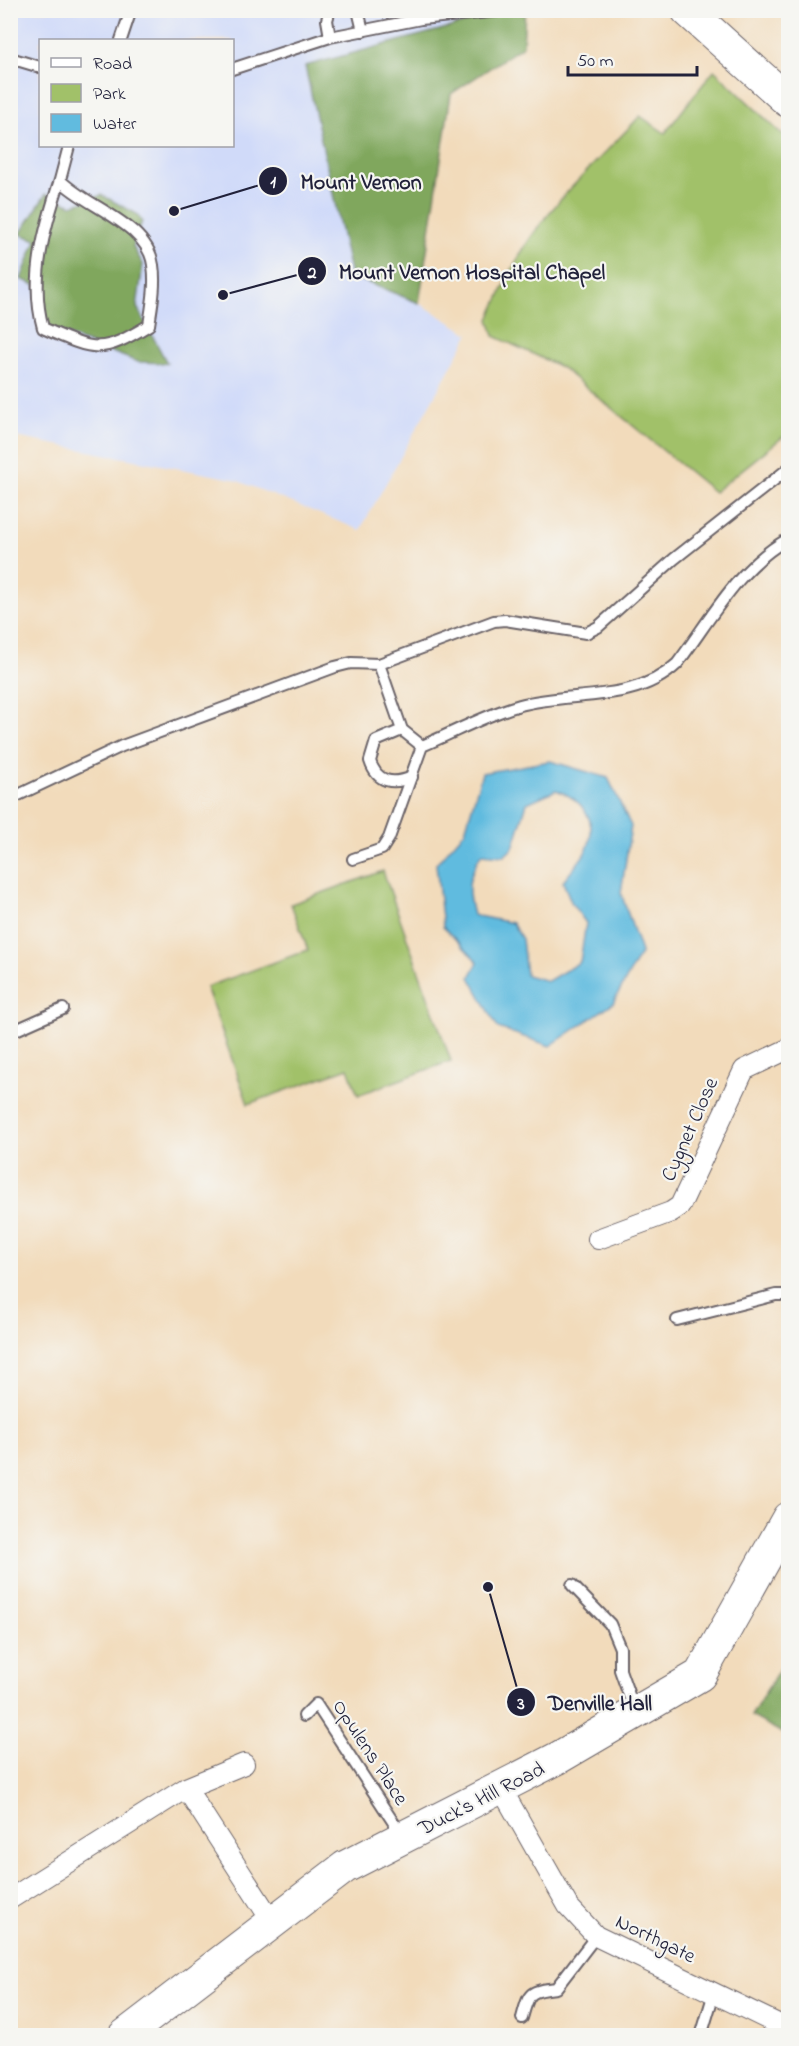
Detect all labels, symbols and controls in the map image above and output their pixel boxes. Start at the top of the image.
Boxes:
legend [39,39,234,147]
scale bar [568,39,697,77]
text: 50 m [577,49,614,75]
text: Road [93,52,132,78]
text: Park [93,82,126,108]
text: Water [93,112,137,138]
callout: Mount Vernon [258,161,433,201]
text: Mount Vernon [300,168,422,200]
text: 1 [270,170,276,196]
callout: Mount Vernon Hospital Chapel [297,251,617,291]
text: Mount Vernon Hospital Chapel [339,258,606,290]
text: 2 [307,261,317,287]
street label: Cygnet Close [655,1073,729,1187]
callout: Denville Hall [506,1682,664,1722]
text: Denville Hall [547,1689,652,1721]
text: 3 [516,1692,525,1718]
street label: Opulens Place [324,1694,415,1812]
street label: Duck's Hill Road [413,1755,550,1845]
street label: Northgate [609,1907,701,1974]

